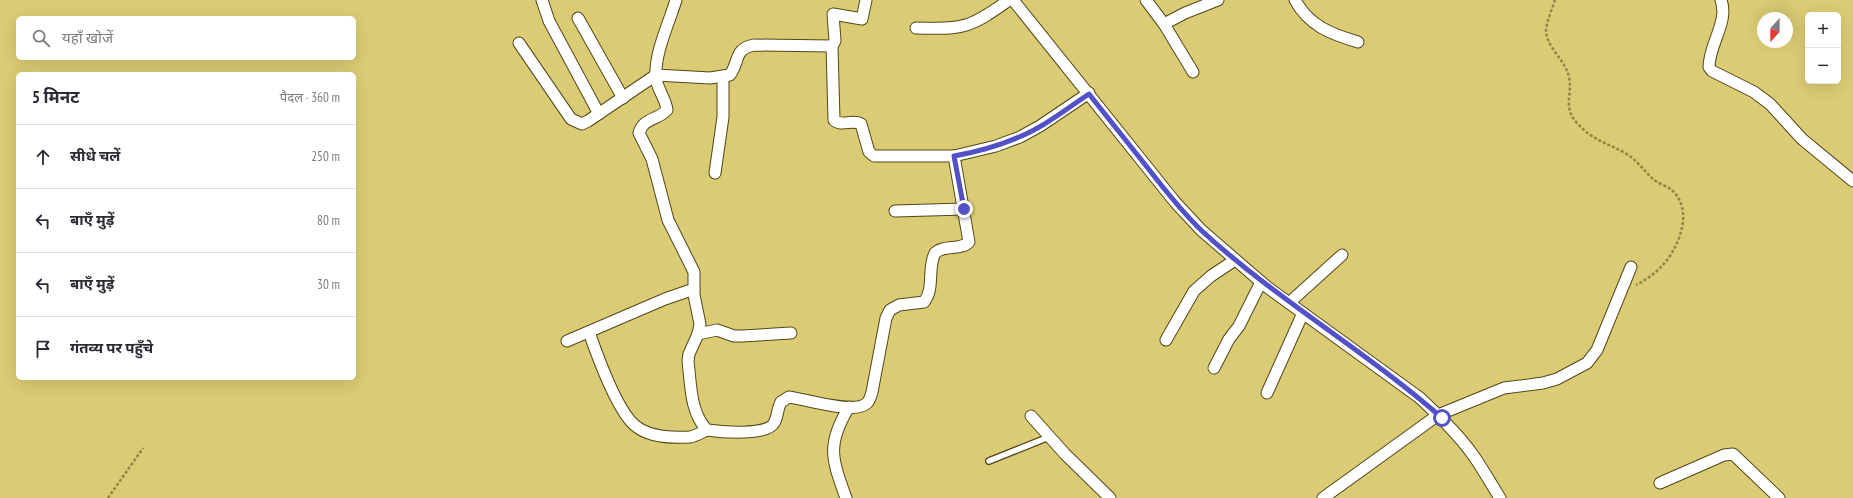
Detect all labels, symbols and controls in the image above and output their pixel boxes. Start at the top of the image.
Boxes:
north arrow [1757,12,1793,48]
map controls [1805,12,1841,84]
button: + [1805,12,1841,48]
search box [16,16,356,60]
icon: search [30,27,52,49]
text: यहाँ खोजें [62,28,113,47]
button: − [1805,48,1841,84]
text: 5 मिनट [32,86,79,108]
text: पैदल · 360 m [280,89,340,106]
icon: ahead [32,146,54,168]
text: सीधे चलें [70,146,120,165]
text: 250 m [311,148,340,165]
route end [955,200,973,218]
icon: left [32,210,54,232]
text: बाएँ मुड़ें [70,210,114,229]
text: 80 m [317,212,340,229]
icon: left [32,274,54,296]
text: बाएँ मुड़ें [70,274,114,293]
text: 30 m [317,276,340,293]
icon: arrive [32,338,54,360]
text: गंतव्य पर पहुँचे [70,338,153,357]
route start [1433,409,1451,427]

